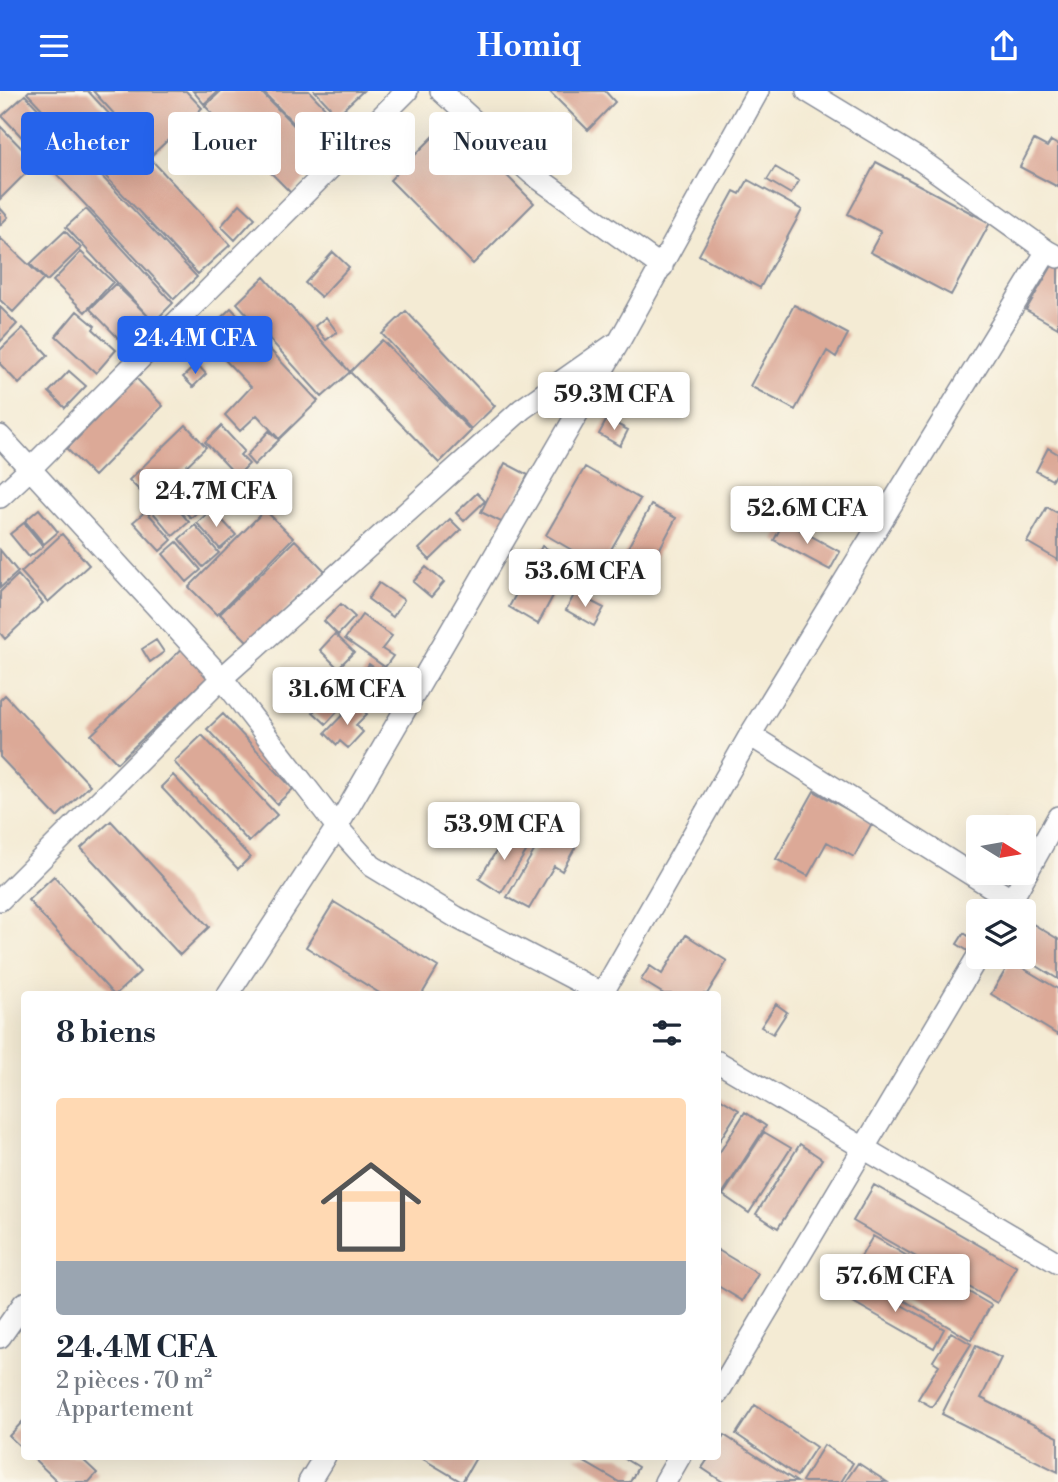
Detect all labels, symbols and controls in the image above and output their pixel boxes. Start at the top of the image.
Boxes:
text: Homiq [477,26,581,66]
icon: menu [35,27,73,65]
icon: share [985,27,1023,65]
chip: Acheter [21,112,154,175]
chip: Louer [168,112,281,175]
chip: Filtres [295,112,415,175]
chip: Nouveau [429,112,572,175]
pin: 24.4M CFA [115,317,275,376]
text: 24.4M CFA [133,325,257,353]
pin: 59.3M CFA [534,373,694,432]
text: 59.3M CFA [554,381,674,409]
pin: 24.7M CFA [136,469,296,529]
text: 24.7M CFA [155,478,277,506]
pin: 52.6M CFA [727,487,887,546]
text: 52.6M CFA [747,495,867,523]
pin: 53.6M CFA [505,549,665,609]
text: 53.6M CFA [525,558,645,586]
pin: 31.6M CFA [267,667,427,727]
text: 31.6M CFA [289,676,405,704]
pin: 53.9M CFA [424,803,584,862]
text: 53.9M CFA [444,811,564,839]
north arrow [966,815,1036,885]
map controls [966,815,1036,969]
button: layers [966,899,1036,969]
text: 8 biens [56,1014,156,1052]
icon: filters [648,1014,686,1052]
icon: home [308,1144,434,1270]
pin: 57.6M CFA [815,1255,975,1314]
text: 57.6M CFA [836,1263,954,1291]
text: 24.4M CFA [56,1329,217,1367]
text: 2 pièces · 70 m² [56,1367,212,1395]
text: Appartement [56,1395,194,1423]

